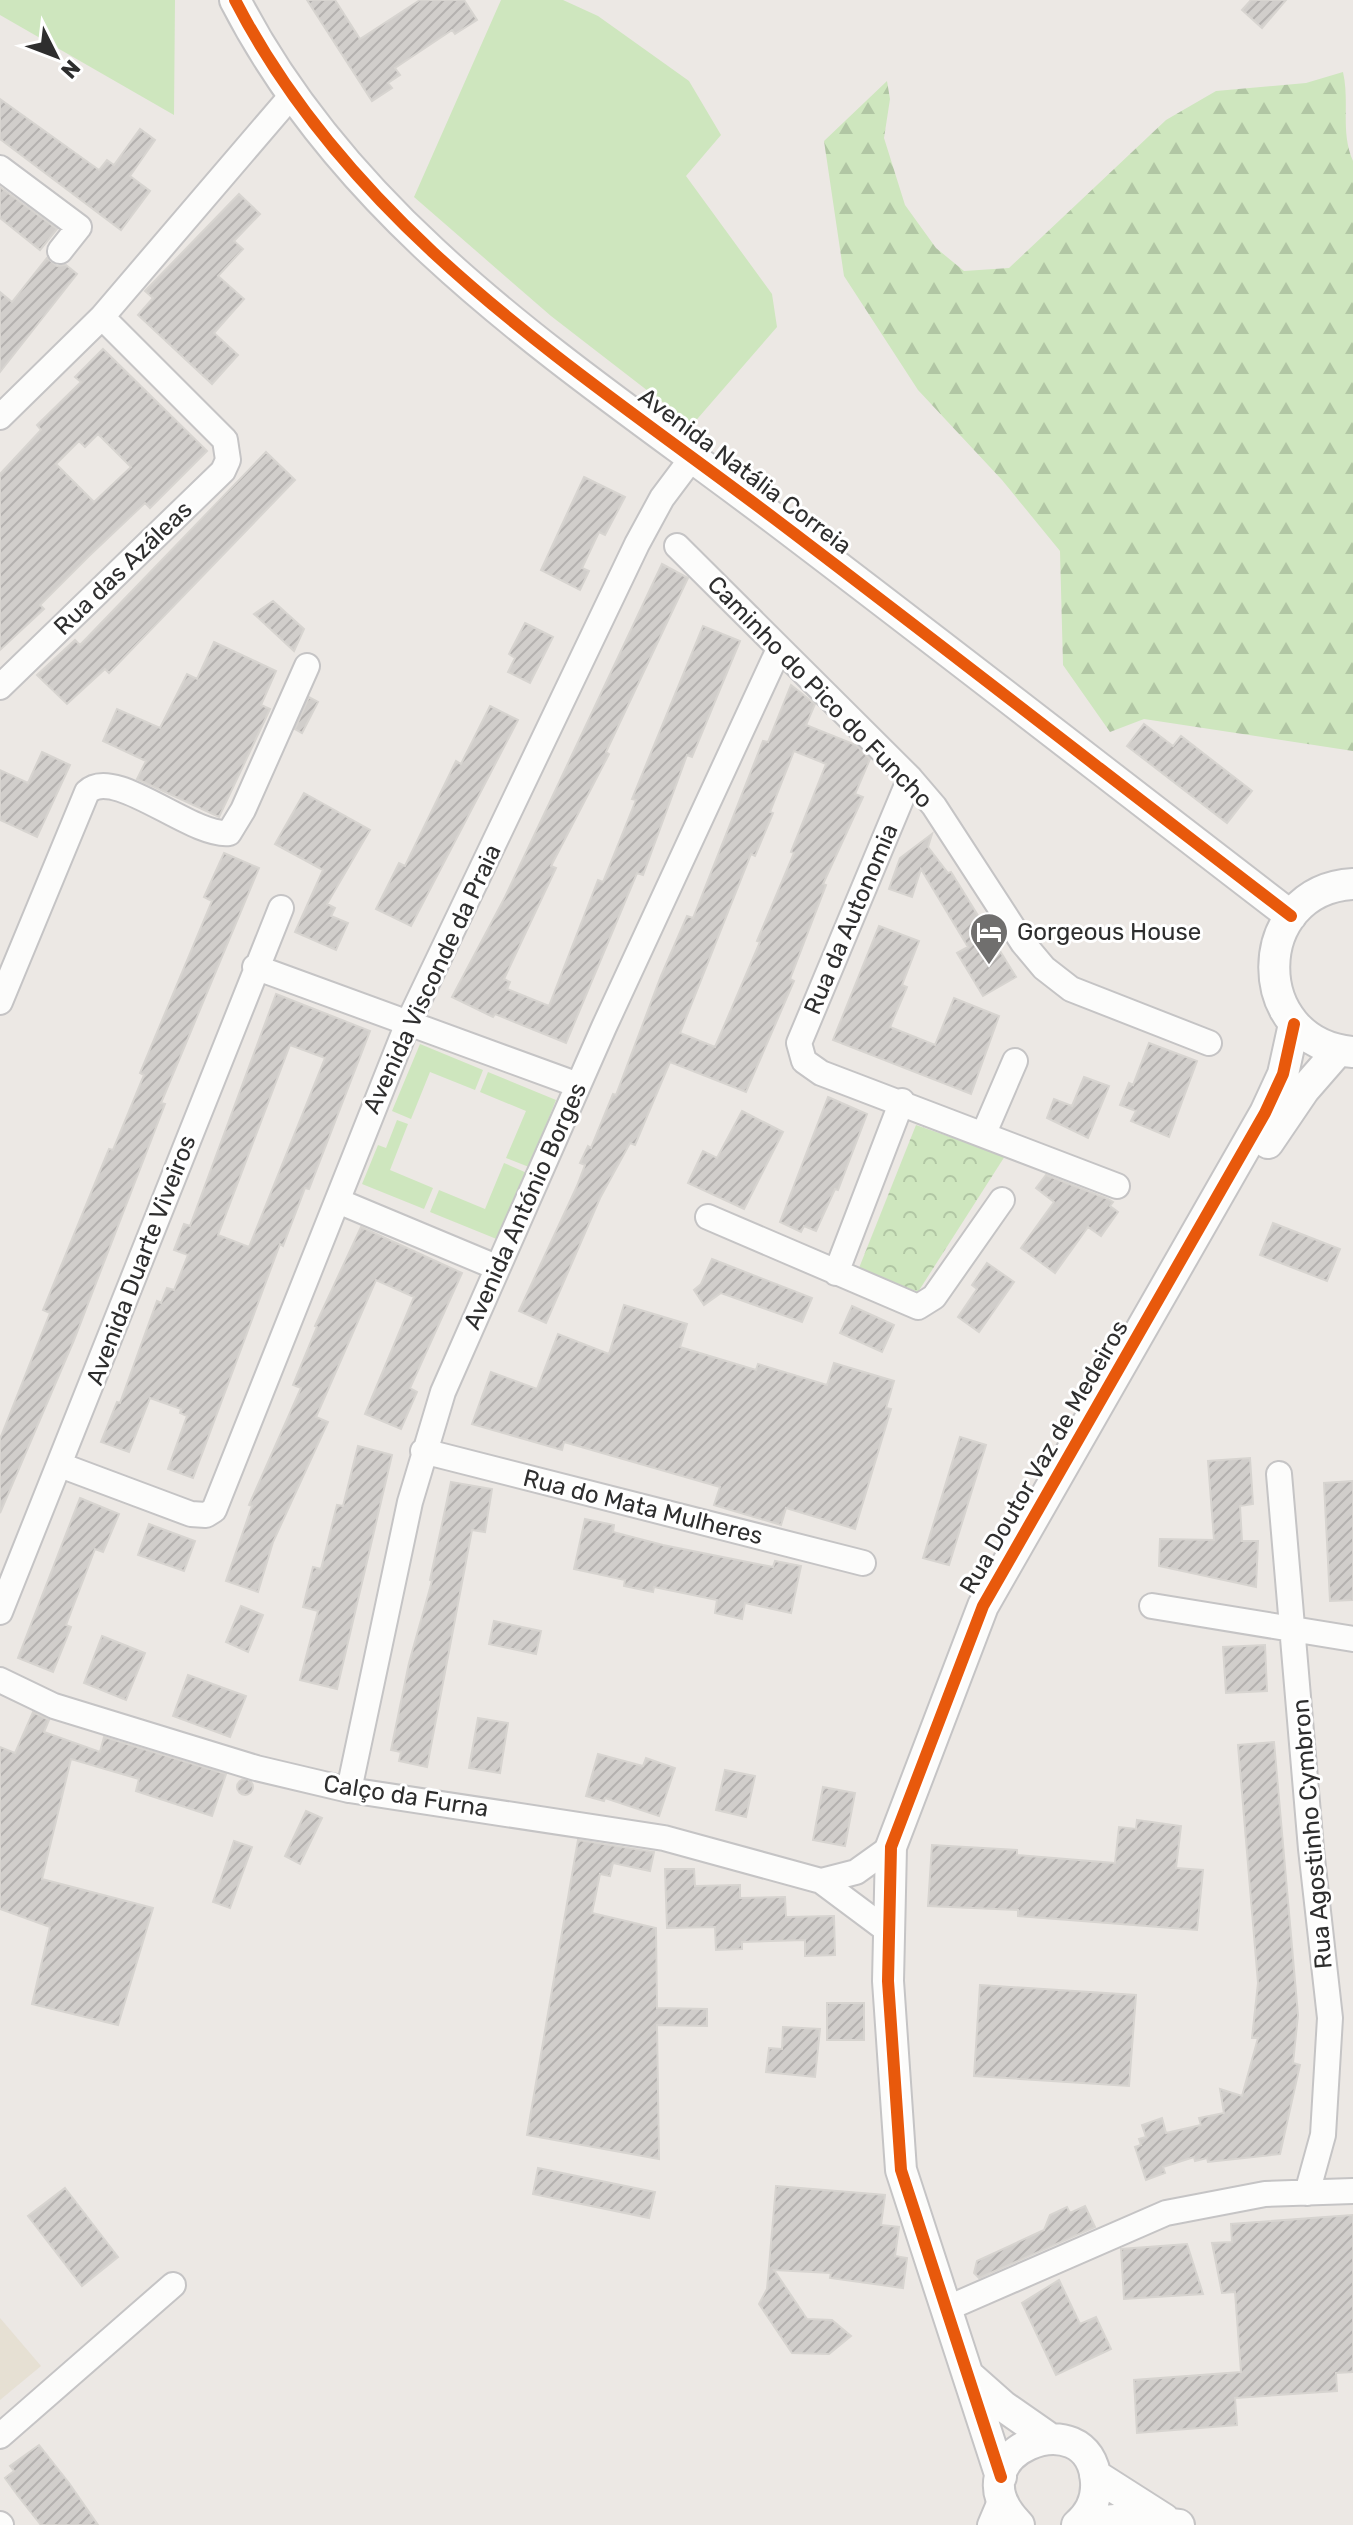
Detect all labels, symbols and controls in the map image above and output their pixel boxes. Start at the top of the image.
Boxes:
north arrow [16,16,96,96]
text: N [55,54,86,84]
street label: Avenida Natália Correia [633,382,857,560]
street label: Rua das Azáleas [48,495,198,641]
street label: Caminho do Pico do Funcho [702,570,938,814]
street label: Rua da Autonomia [798,819,904,1019]
street label: Avenida Visconde da Praia [357,840,507,1118]
hotel icon: Gorgeous House [968,911,1010,966]
place label: Gorgeous House [1017,918,1201,946]
street label: Avenida António Borges [458,1078,592,1334]
street label: Avenida Duarte Viveiros [80,1131,202,1389]
street label: Rua Doutor Vaz de Medeiros [954,1315,1134,1599]
street label: Rua do Mata Mulheres [520,1464,766,1550]
street label: Rua Agostinho Cymbron [1286,1698,1338,1970]
street label: Calço da Furna [322,1769,490,1823]

